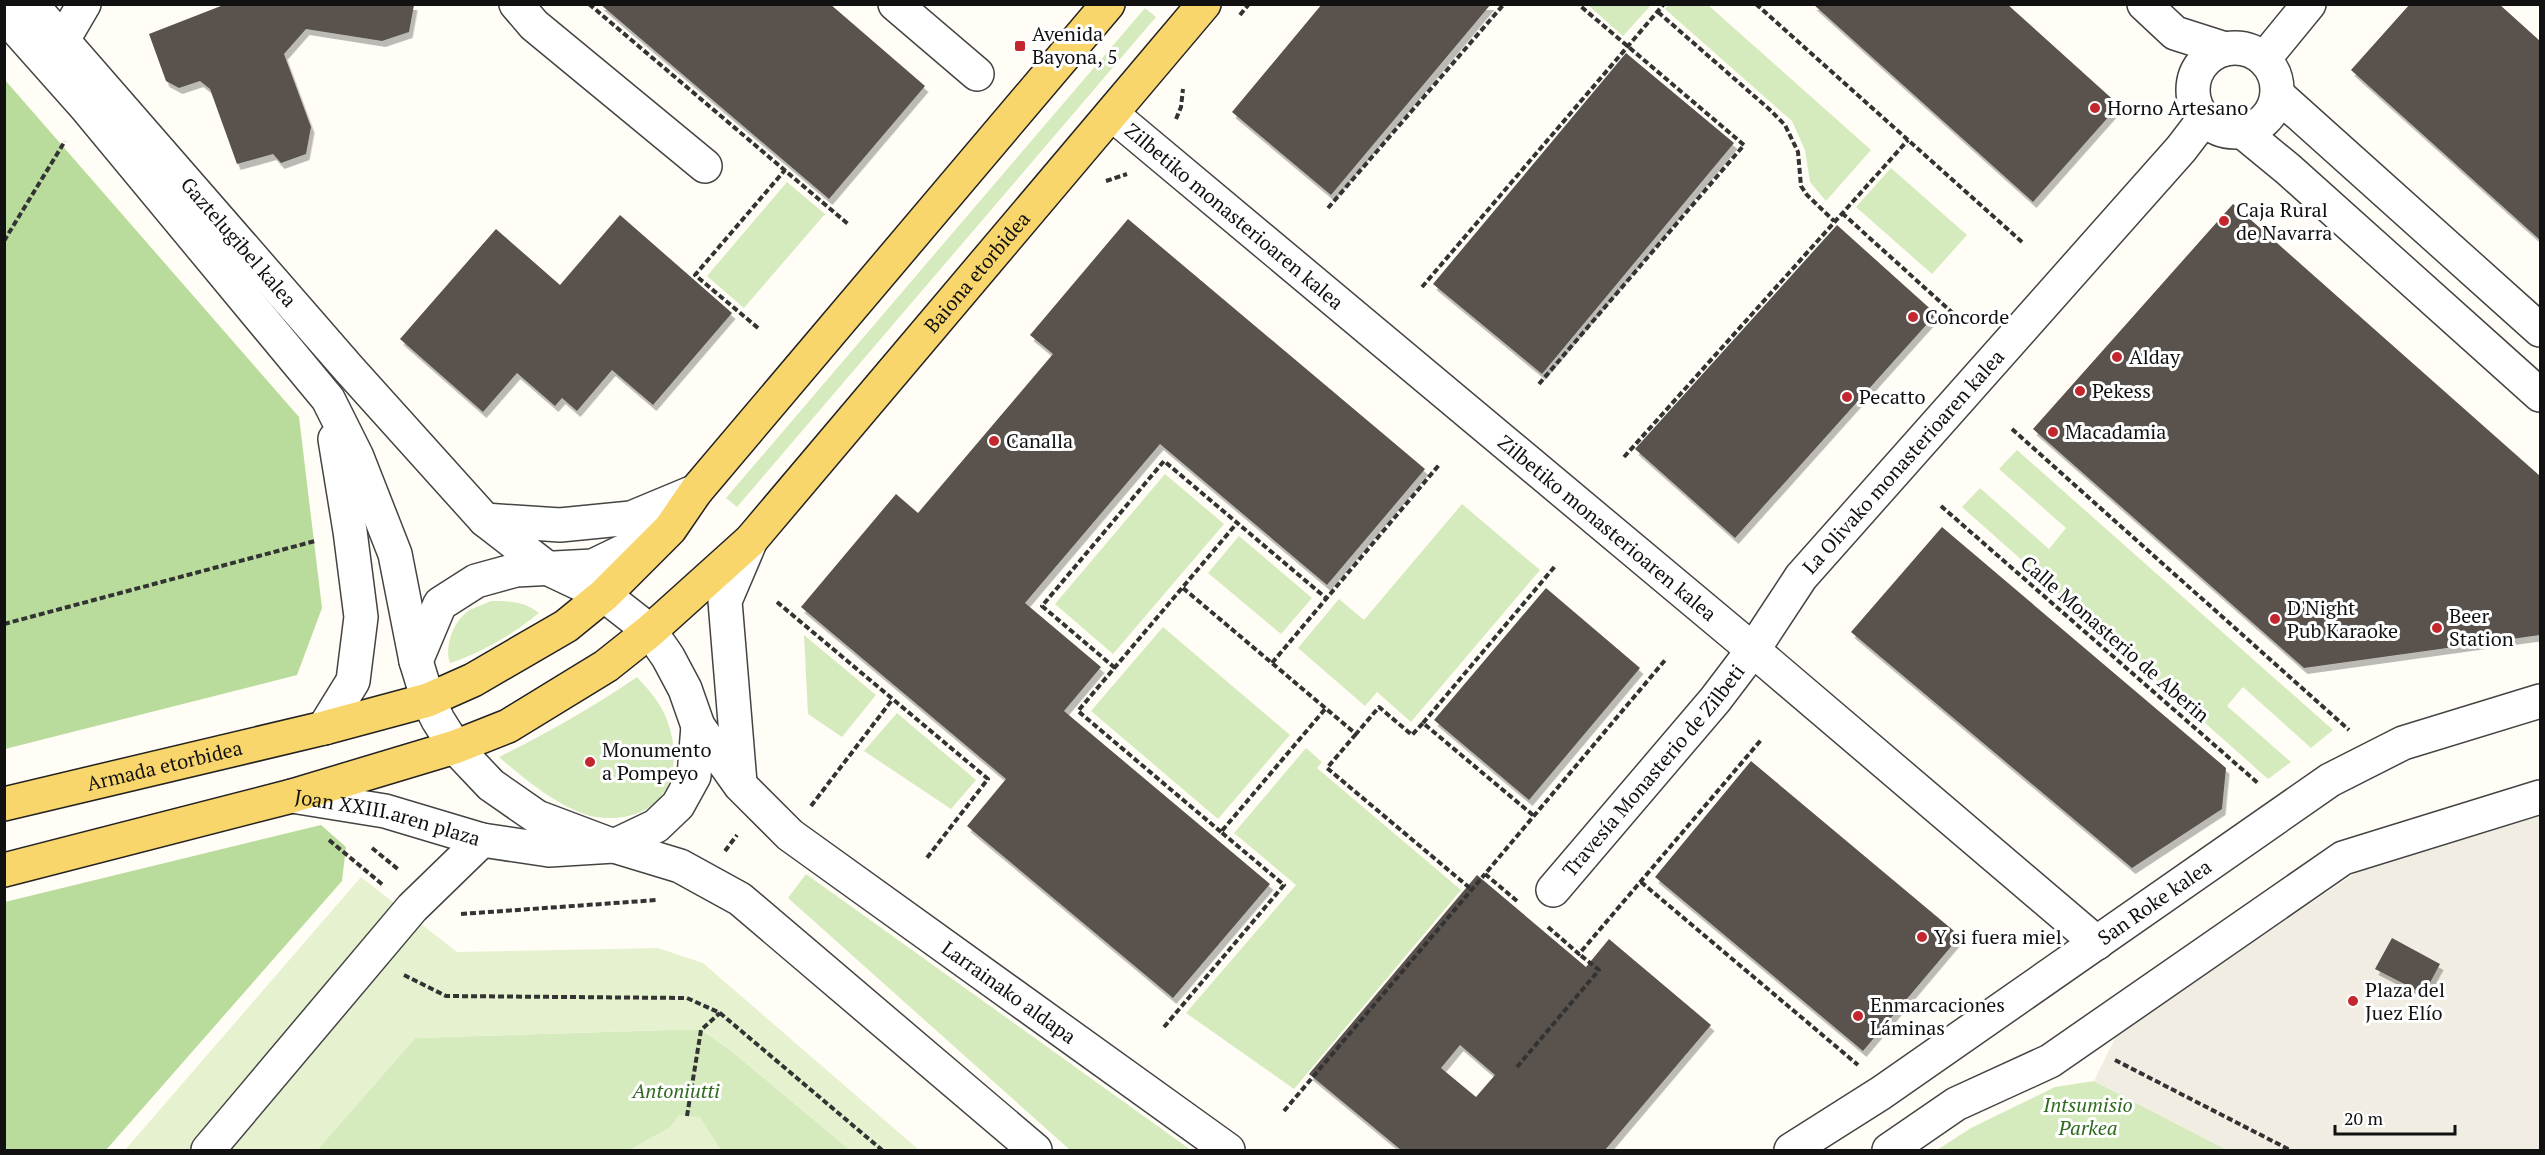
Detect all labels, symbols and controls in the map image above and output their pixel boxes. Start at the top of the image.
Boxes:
place label: Avenida Bayona, 5 [1032,20,1118,70]
marker: Avenida Bayona, 5 [1013,39,1027,53]
place label: Horno Artesano [2107,94,2248,121]
marker: Horno Artesano [2088,101,2102,115]
street label: Zilbetiko monasterioaren kalea [1120,117,1350,315]
street label: Gaztelugibel kalea [175,171,303,313]
place label: Caja Rural de Navarra [2236,196,2332,246]
street label: Baiona etorbidea [918,206,1036,338]
marker: Caja Rural de Navarra [2217,214,2231,228]
place label: Concorde [1925,303,2009,330]
marker: Concorde [1906,310,1920,324]
street label: La Olivako monasterioaren kalea [1796,343,2010,579]
place label: Alday [2129,343,2181,370]
marker: Alday [2110,350,2124,364]
place label: Pekess [2092,377,2151,404]
place label: Pecatto [1859,383,1926,410]
marker: Pekess [2073,384,2087,398]
marker: Pecatto [1840,390,1854,404]
place label: Macadamia [2065,418,2166,445]
marker: Macadamia [2046,425,2060,439]
place label: Canalla [1006,427,1073,454]
street label: Zilbetiko monasterioaren kalea [1492,428,1722,627]
marker: Canalla [987,434,1001,448]
street label: Calle Monasterio de Aberin [2015,549,2216,728]
place label: D'Night Pub Karaoke [2287,594,2398,644]
place label: Beer Station [2449,602,2514,652]
marker: D'Night Pub Karaoke [2268,612,2282,626]
marker: Beer Station [2430,621,2444,635]
street label: Travesía Monasterio de Zilbeti [1556,659,1750,882]
street label: Armada etorbidea [84,734,245,797]
place label: Monumento a Pompeyo [602,736,711,786]
marker: Monumento a Pompeyo [583,755,597,769]
street label: Joan XXIII.aren plaza [293,783,484,852]
street label: San Roke kalea [2092,853,2216,951]
place label: Y si fuera miel [1934,923,2062,950]
marker: Y si fuera miel [1915,930,1929,944]
street label: Larrainako aldapa [937,934,1082,1050]
place label: Plaza del Juez Elío [2365,976,2445,1026]
place label: Enmarcaciones Láminas [1870,991,2005,1041]
marker: Plaza del Juez Elío [2346,994,2360,1008]
marker: Enmarcaciones Láminas [1851,1009,1865,1023]
park label: Antoniutti [631,1077,720,1104]
park label: Intsumisio Parkea [2042,1091,2133,1141]
scale bar [2335,1098,2455,1136]
text: 20 m [2344,1106,2384,1130]

